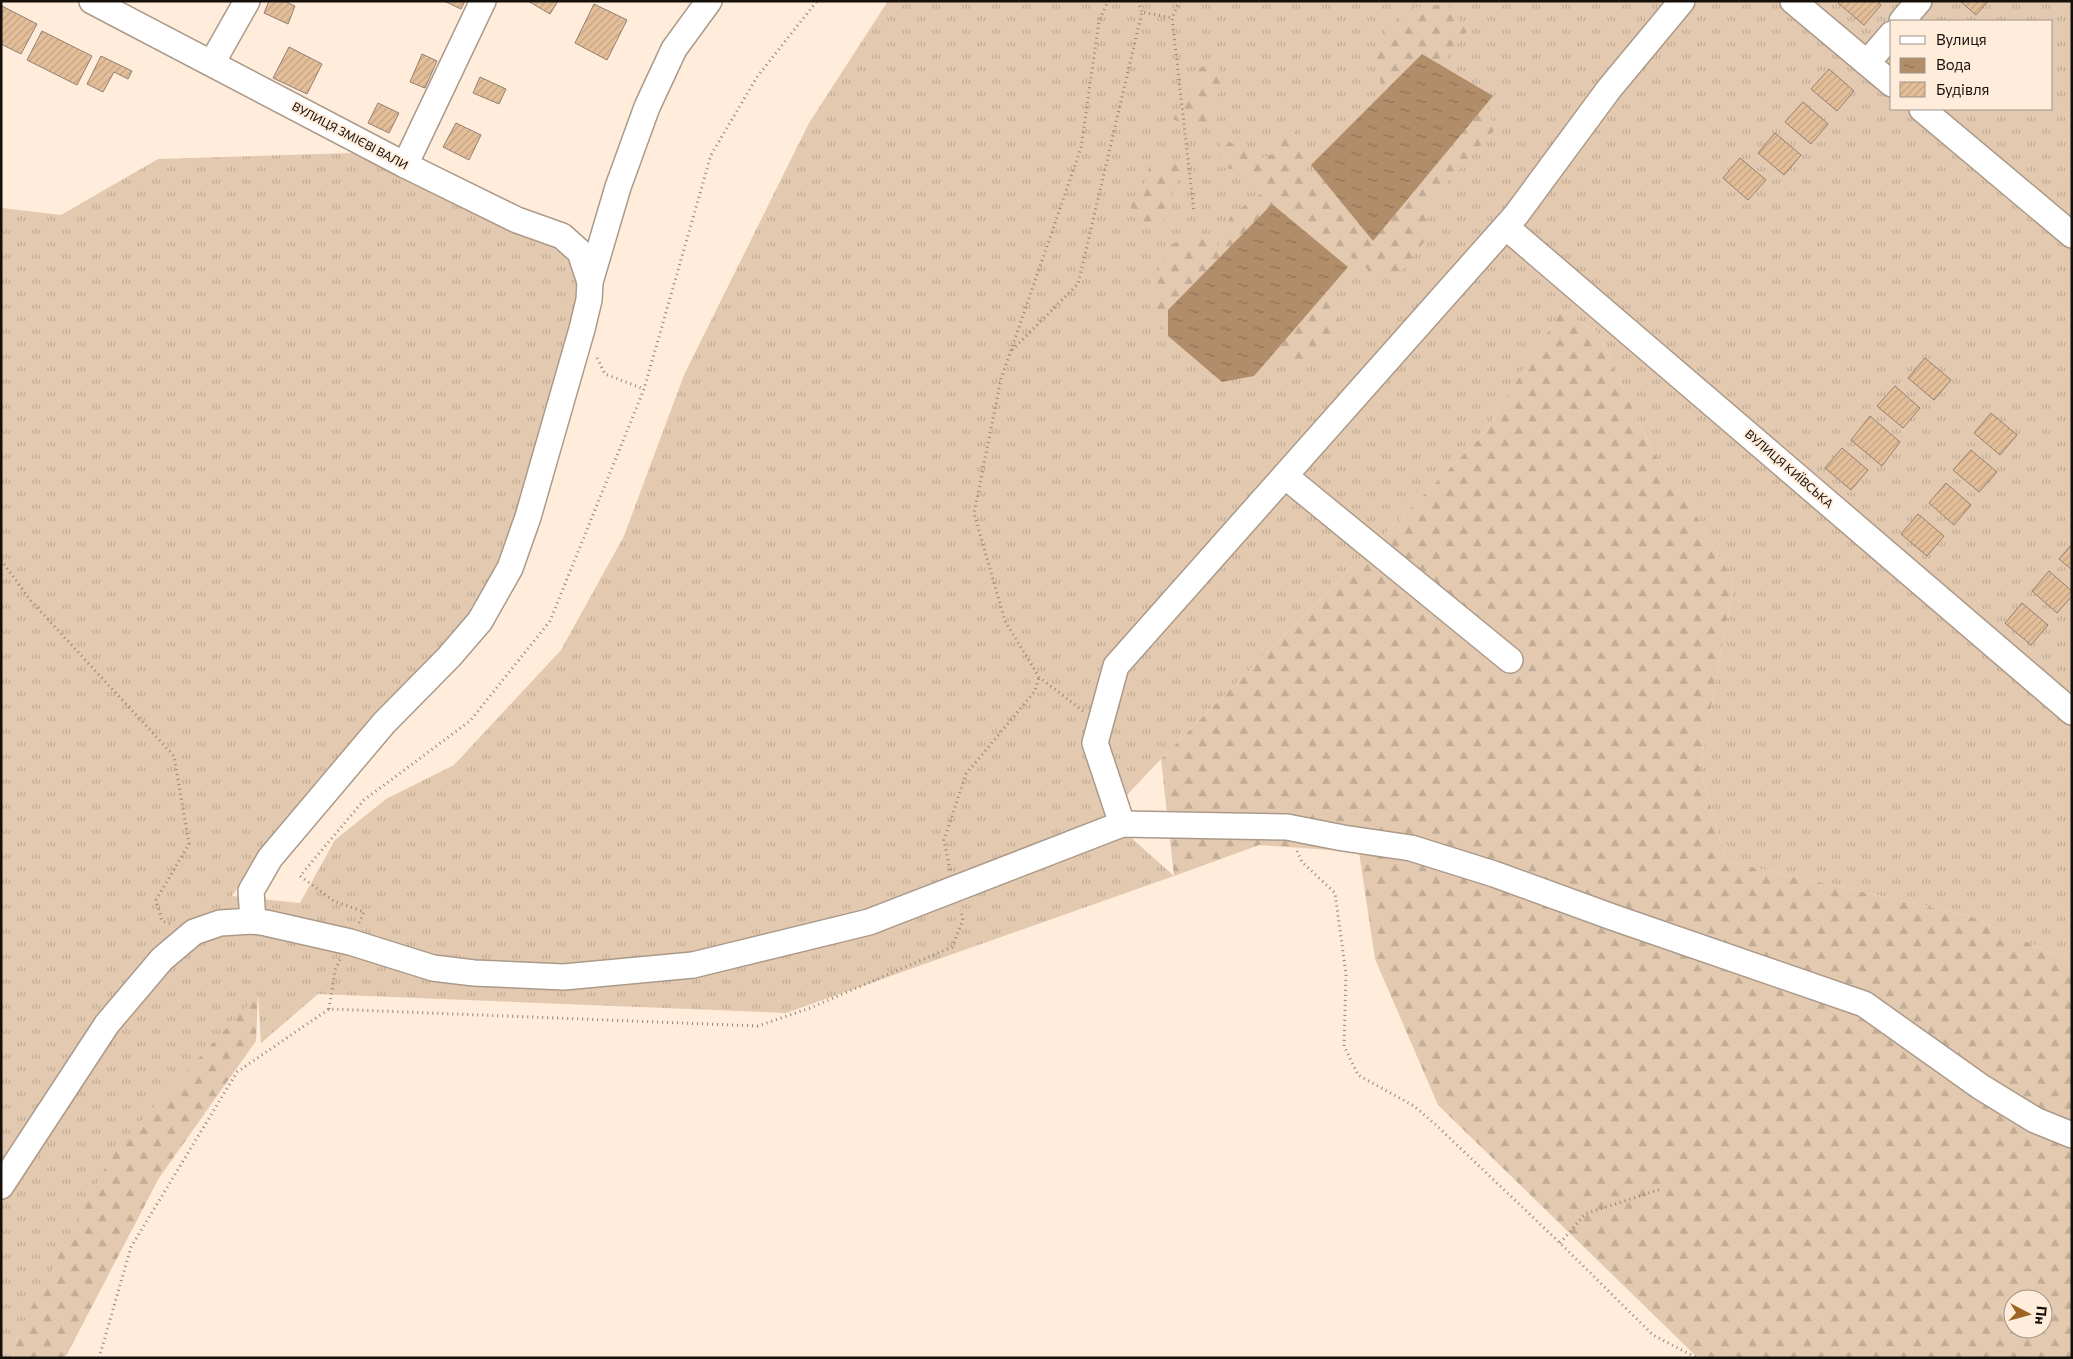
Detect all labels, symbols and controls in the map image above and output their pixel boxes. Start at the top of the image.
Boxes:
legend [1890,20,2053,110]
text: Вулиця [1936,30,1987,48]
text: Вода [1936,55,1971,73]
text: Будівля [1936,80,1989,98]
street label: ВУЛИЦЯ ЗМІЄВІ ВАЛИ [290,99,411,172]
street label: ВУЛИЦЯ КИЇВСЬКА [1743,426,1837,510]
north arrow [2003,1289,2053,1339]
text: Пн [2032,1305,2051,1326]

